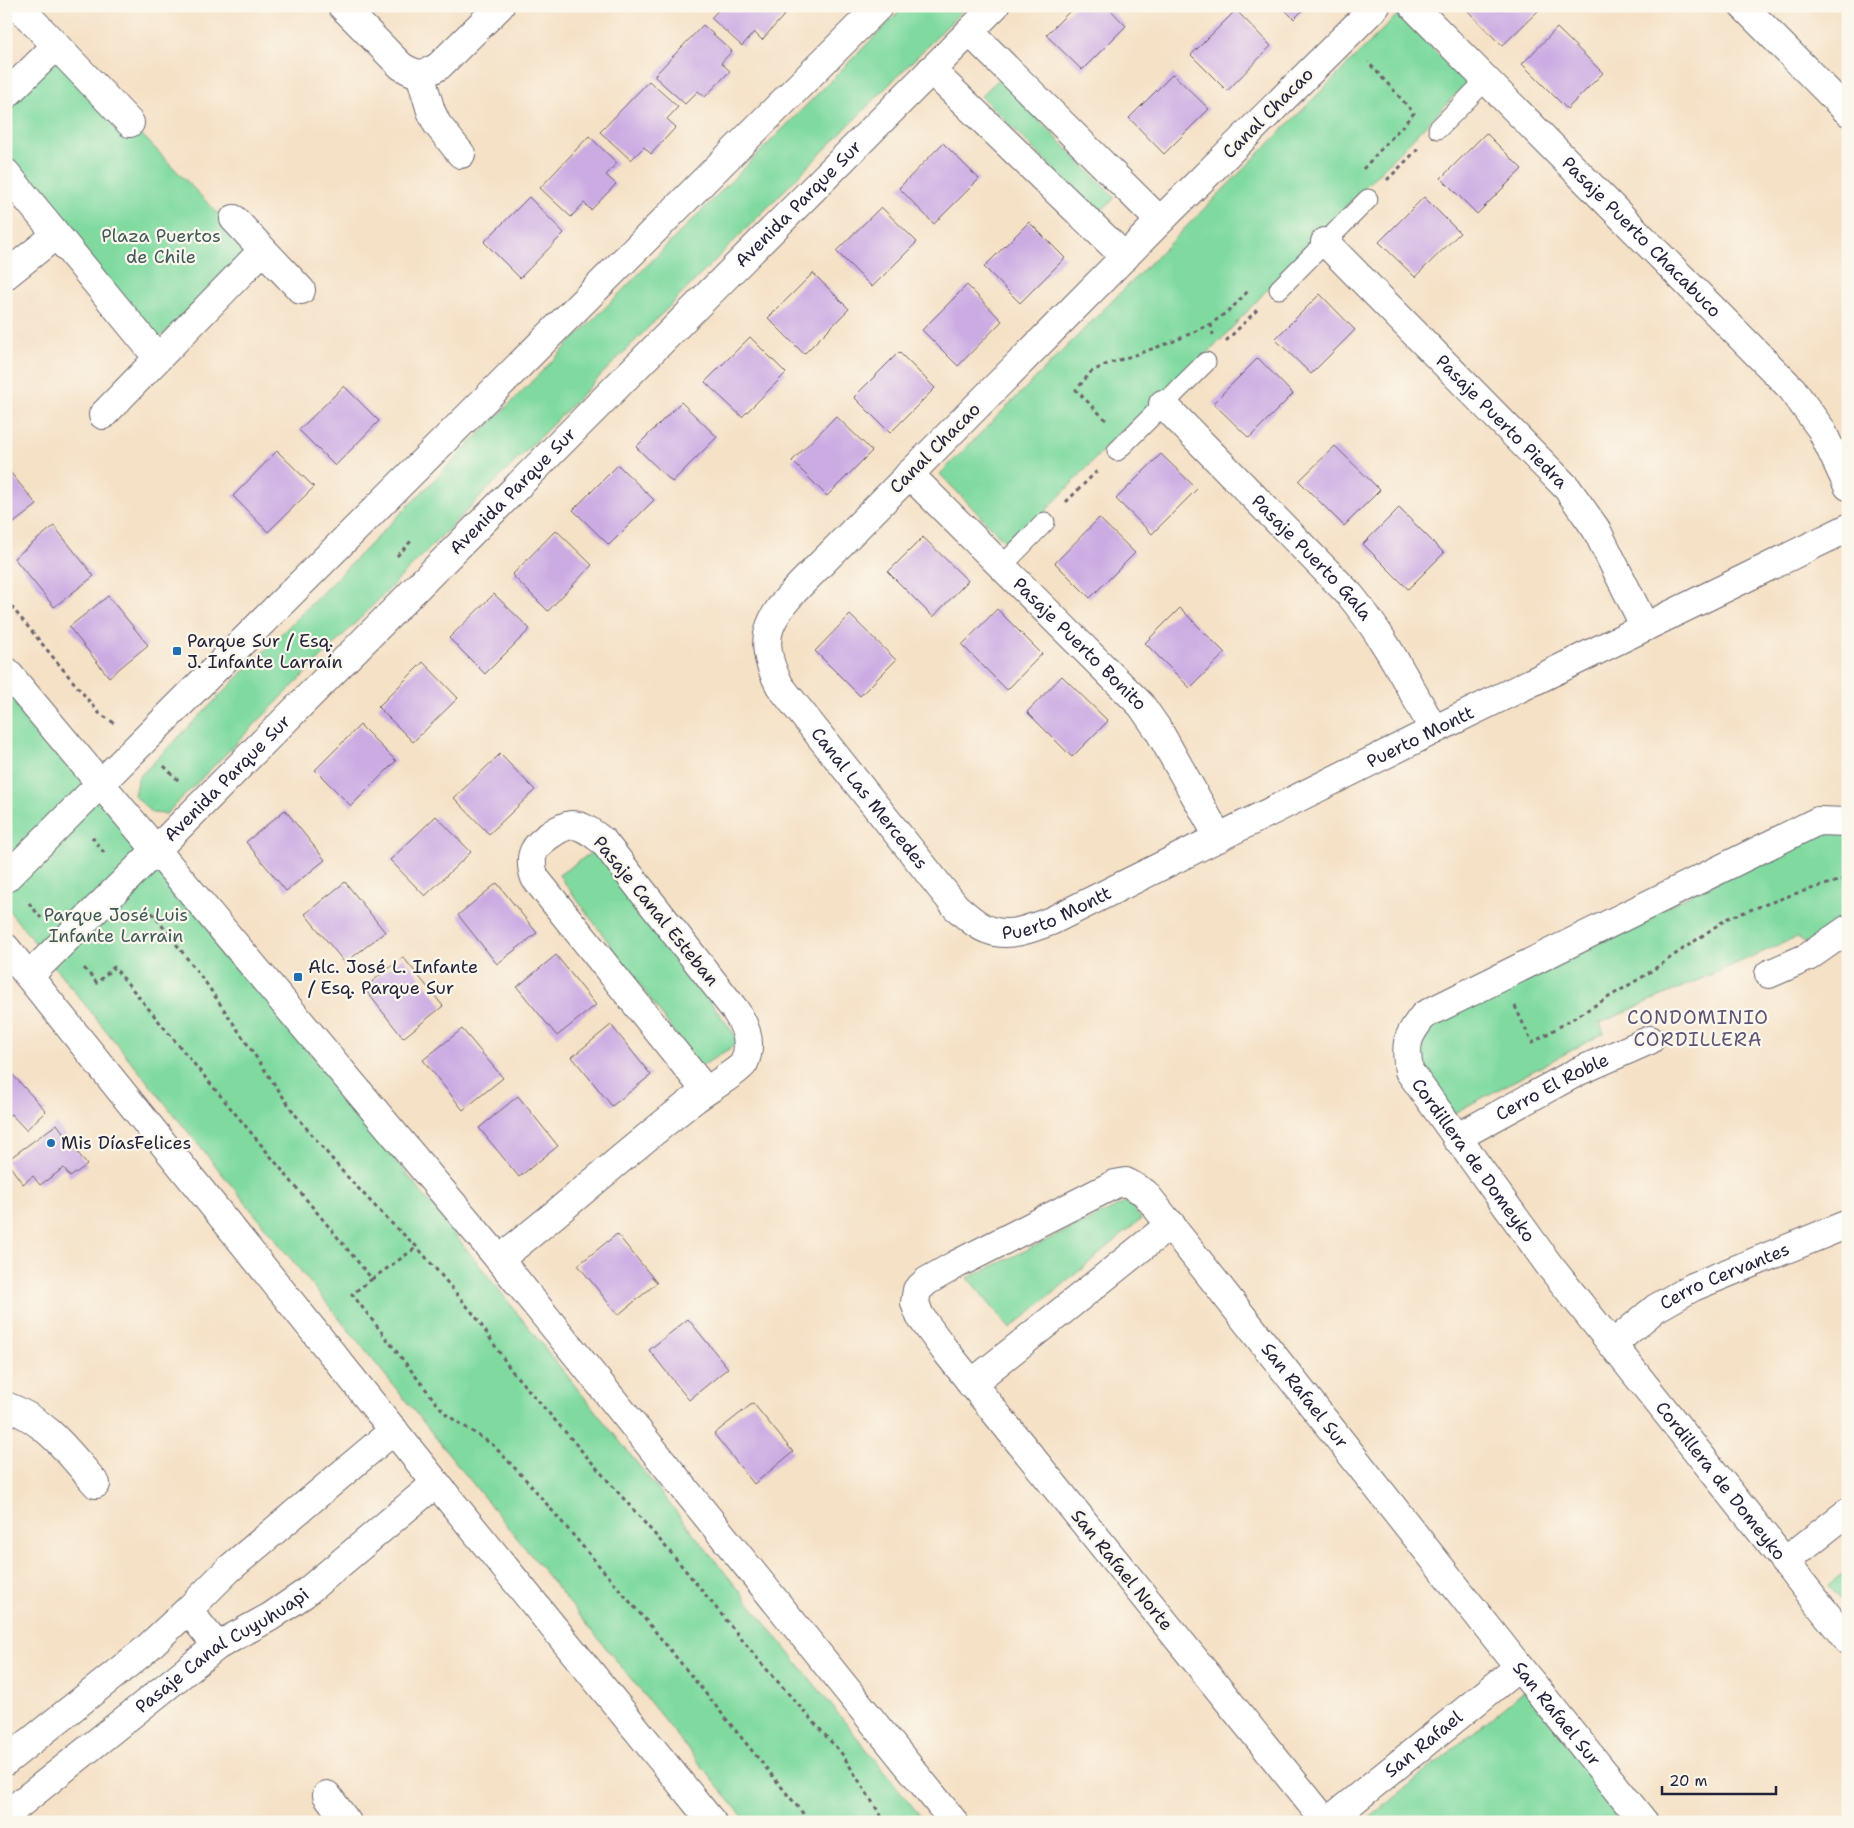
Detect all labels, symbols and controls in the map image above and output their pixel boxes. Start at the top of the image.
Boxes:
street label: Canal Chacao [1217,62,1319,164]
street label: Avenida Parque Sur [730,135,867,273]
street label: Pasaje Puerto Chacabuco [1557,151,1727,323]
park label: Plaza Puertos de Chile [101,224,221,269]
street label: Pasaje Puerto Piedra [1430,349,1573,494]
street label: Canal Chacao [884,397,986,499]
street label: Avenida Parque Sur [444,422,581,560]
street label: Pasaje Puerto Gala [1246,489,1378,625]
street label: Pasaje Puerto Bonito [1008,572,1152,716]
place label: Parque Sur / Esq. J. Infante Larraín [187,629,342,674]
marker: Parque Sur / Esq. J. Infante Larraín [171,645,183,657]
street label: Puerto Montt [1362,700,1478,774]
street label: Avenida Parque Sur [159,710,296,847]
street label: Canal Las Mercedes [806,722,933,874]
street label: Pasaje Canal Esteban [588,831,724,991]
street label: Puerto Montt [1002,881,1115,945]
park label: Parque José Luis Infante Larrain [44,903,188,948]
place label: Alc. José L. Infante / Esq. Parque Sur [308,955,478,1000]
marker: Alc. José L. Infante / Esq. Parque Sur [292,971,304,983]
district label: CONDOMINIO CORDILLERA [1627,1005,1769,1052]
street label: Cerro El Roble [1491,1048,1612,1126]
street label: Cordillera de Domeyko [1406,1073,1541,1247]
place label: Mis DíasFelices [61,1131,191,1155]
marker: Mis DíasFelices [45,1137,57,1149]
street label: Cerro Cervantes [1655,1237,1793,1315]
street label: San Rafael Sur [1256,1338,1354,1453]
street label: Cordillera de Domeyko [1650,1396,1791,1565]
street label: San Rafael Norte [1066,1504,1178,1636]
street label: Pasaje Canal Cuyuhuapi [130,1583,314,1719]
street label: San Rafael Sur [1507,1656,1606,1771]
street label: San Rafael [1380,1705,1468,1783]
scale bar [1662,1763,1775,1795]
text: 20 m [1669,1771,1708,1791]

